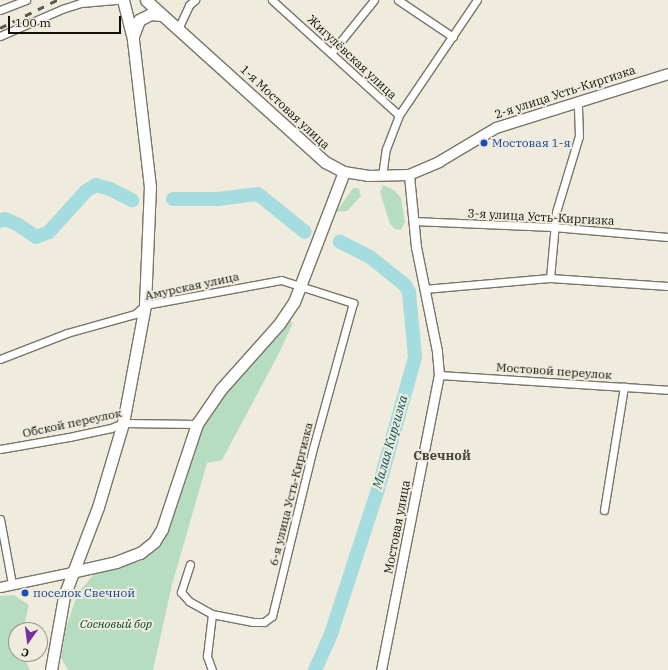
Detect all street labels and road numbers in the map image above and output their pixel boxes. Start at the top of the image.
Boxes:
street label: Жигулёвская улица [304,12,400,102]
street label: 1-я Мостовая улица [237,62,333,152]
street label: 2-я улица Усть-Киргизка [493,62,637,122]
street label: 3-я улица Усть-Киргизка [467,206,615,228]
street label: Амурская улица [144,269,240,303]
street label: Мостовой переулок [496,360,612,382]
street label: Обской переулок [21,405,123,441]
street label: 6-я улица Усть-Киргизка [266,421,316,567]
street label: Мостовая улица [381,479,413,575]

